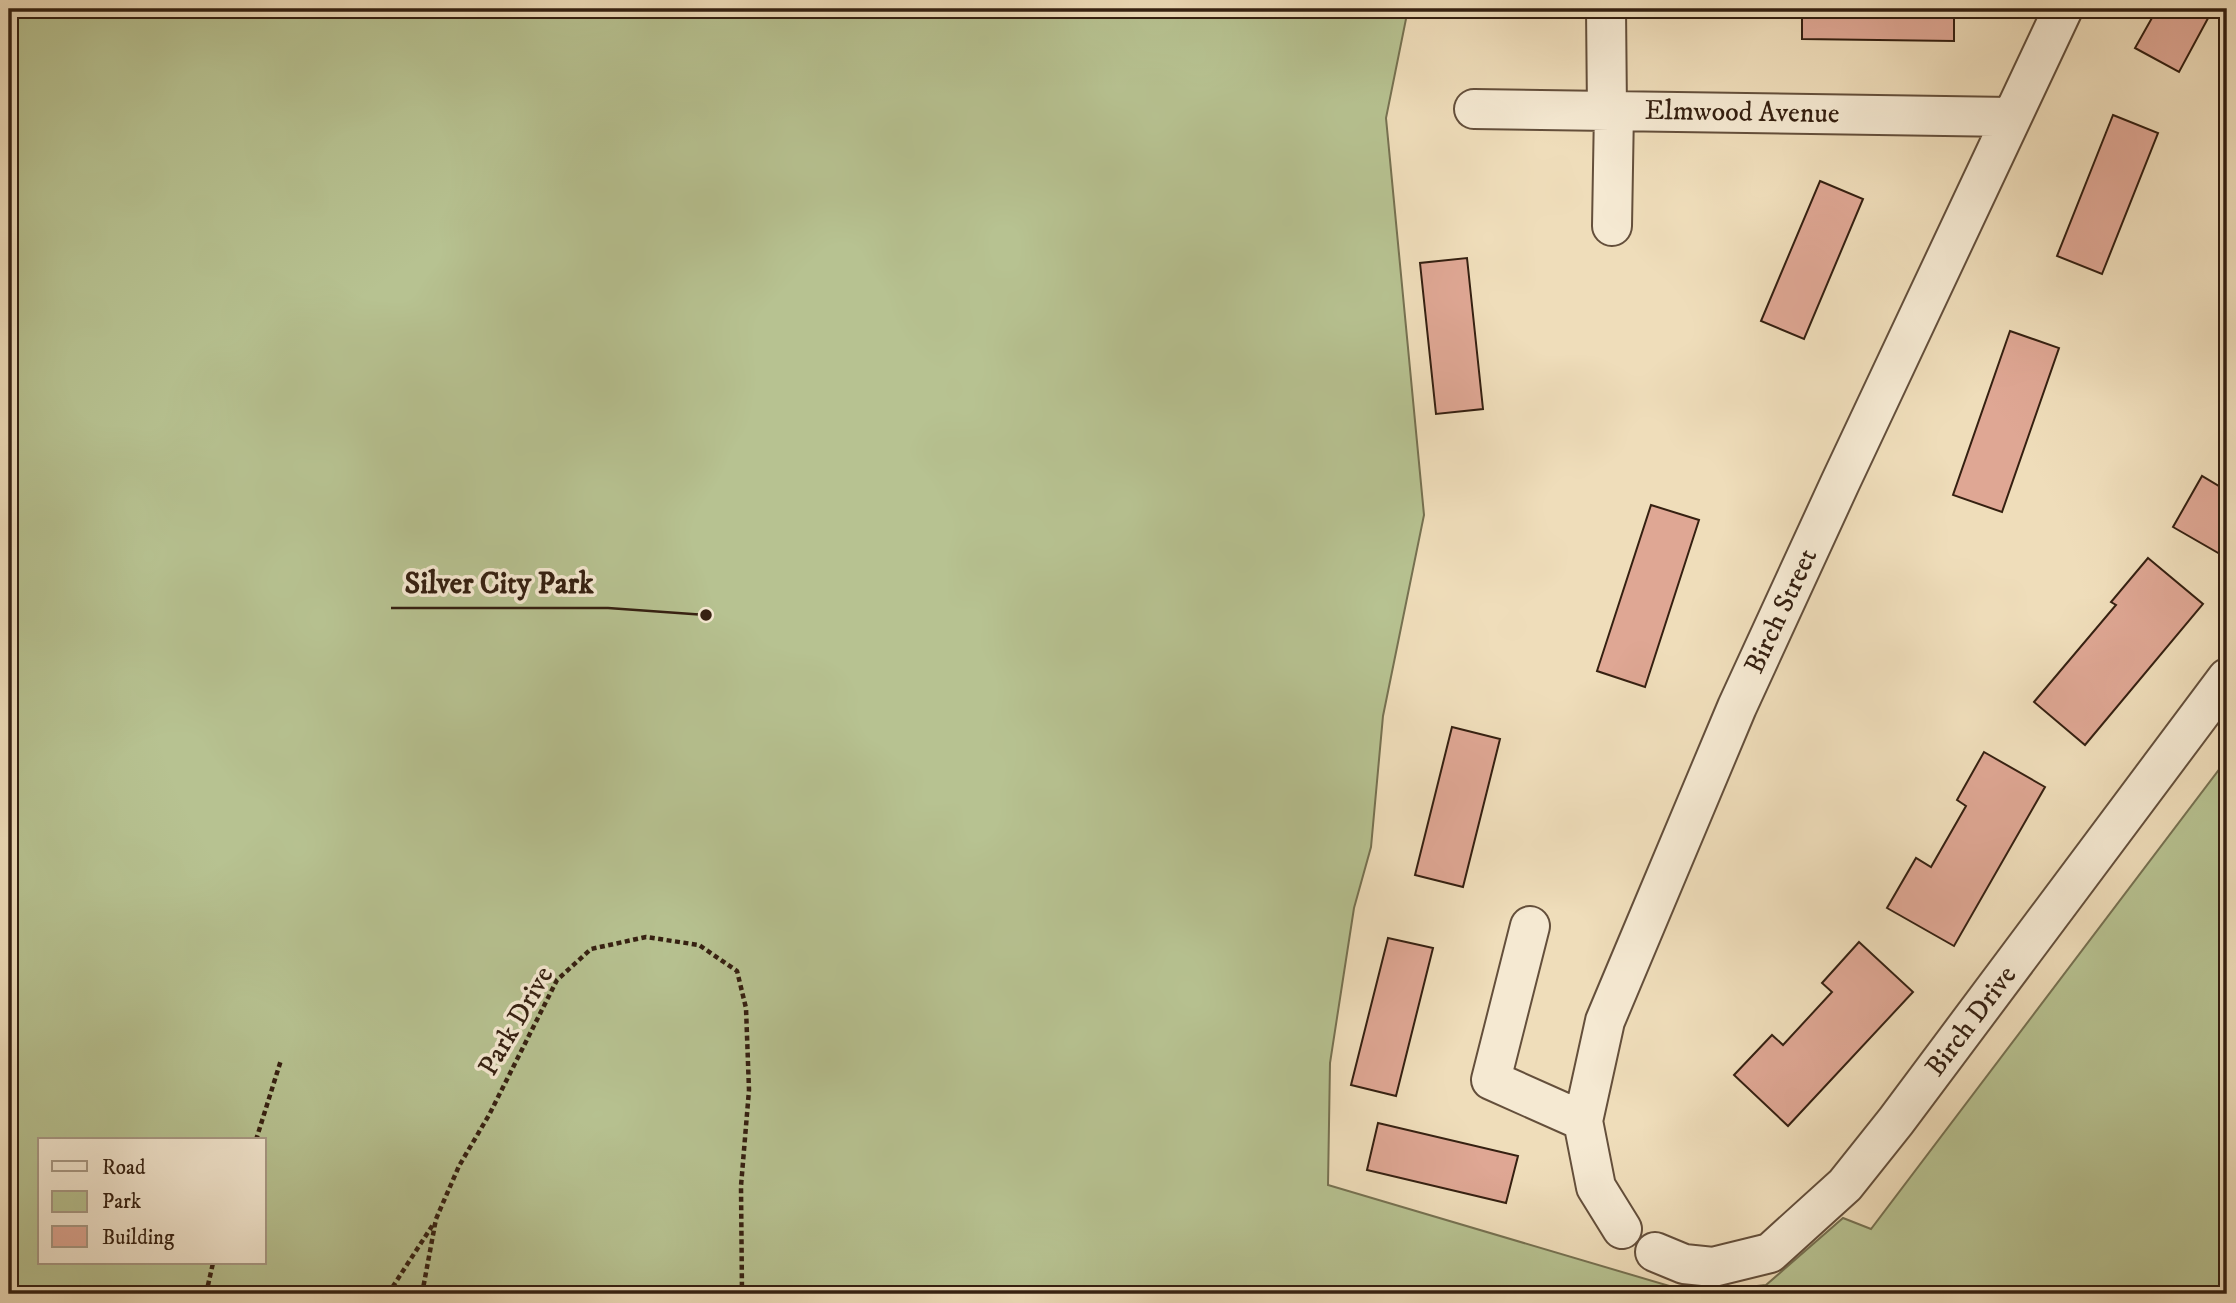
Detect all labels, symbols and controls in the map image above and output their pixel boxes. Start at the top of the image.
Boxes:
street label: Elmwood Avenue [1644,93,1840,131]
street label: Birch Street [1737,543,1825,679]
callout: Silver City Park [391,557,608,608]
text: Silver City Park [404,566,595,603]
street label: Birch Drive [1918,958,2024,1084]
street label: Park Drive [471,960,561,1082]
legend [38,1138,266,1264]
text: Road [102,1155,146,1181]
text: Park [102,1189,142,1215]
text: Building [102,1225,175,1251]

